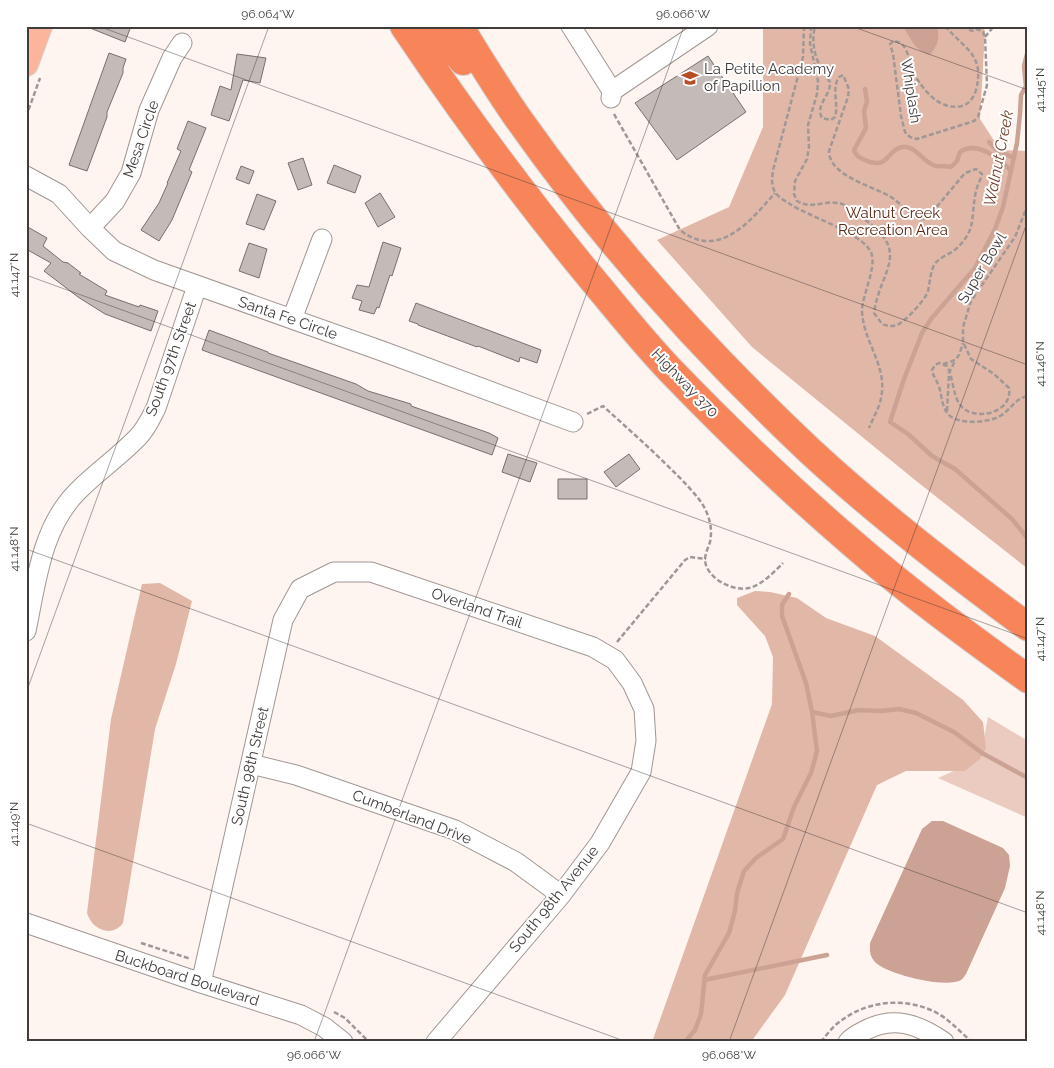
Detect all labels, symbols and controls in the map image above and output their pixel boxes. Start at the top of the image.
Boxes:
text: 96.064°W [241,7,295,21]
text: 96.066°W [656,7,710,21]
street label: Whiplash [897,57,925,125]
place label: La Petite Academy of Papillion [704,60,834,95]
school or university icon: La Petite Academy of Papillion [680,68,700,88]
text: 41.145°N [1033,68,1047,112]
street label: Mesa Circle [119,98,163,180]
water label: Walnut Creek [980,108,1017,208]
park label: Walnut Creek Recreation Area [838,204,948,239]
street label: Super Bowl [954,228,1011,307]
text: 41.147°N [7,253,21,297]
street label: Santa Fe Circle [236,293,340,343]
street label: South 97th Street [142,299,200,419]
text: 41.146°N [1033,341,1047,387]
street label: Highway 370 [648,345,722,421]
text: 41.148°N [7,526,21,572]
street label: Overland Trail [429,584,526,632]
text: 41.147°N [1033,617,1047,661]
street label: South 98th Street [228,705,272,827]
street label: Cumberland Drive [350,786,474,848]
text: 41.149°N [7,802,21,846]
street label: South 98th Avenue [505,842,603,956]
text: 41.148°N [1033,890,1047,936]
street label: Buckboard Boulevard [113,946,261,1010]
text: 96.066°W [287,1048,341,1062]
text: 96.068°W [702,1048,756,1062]

